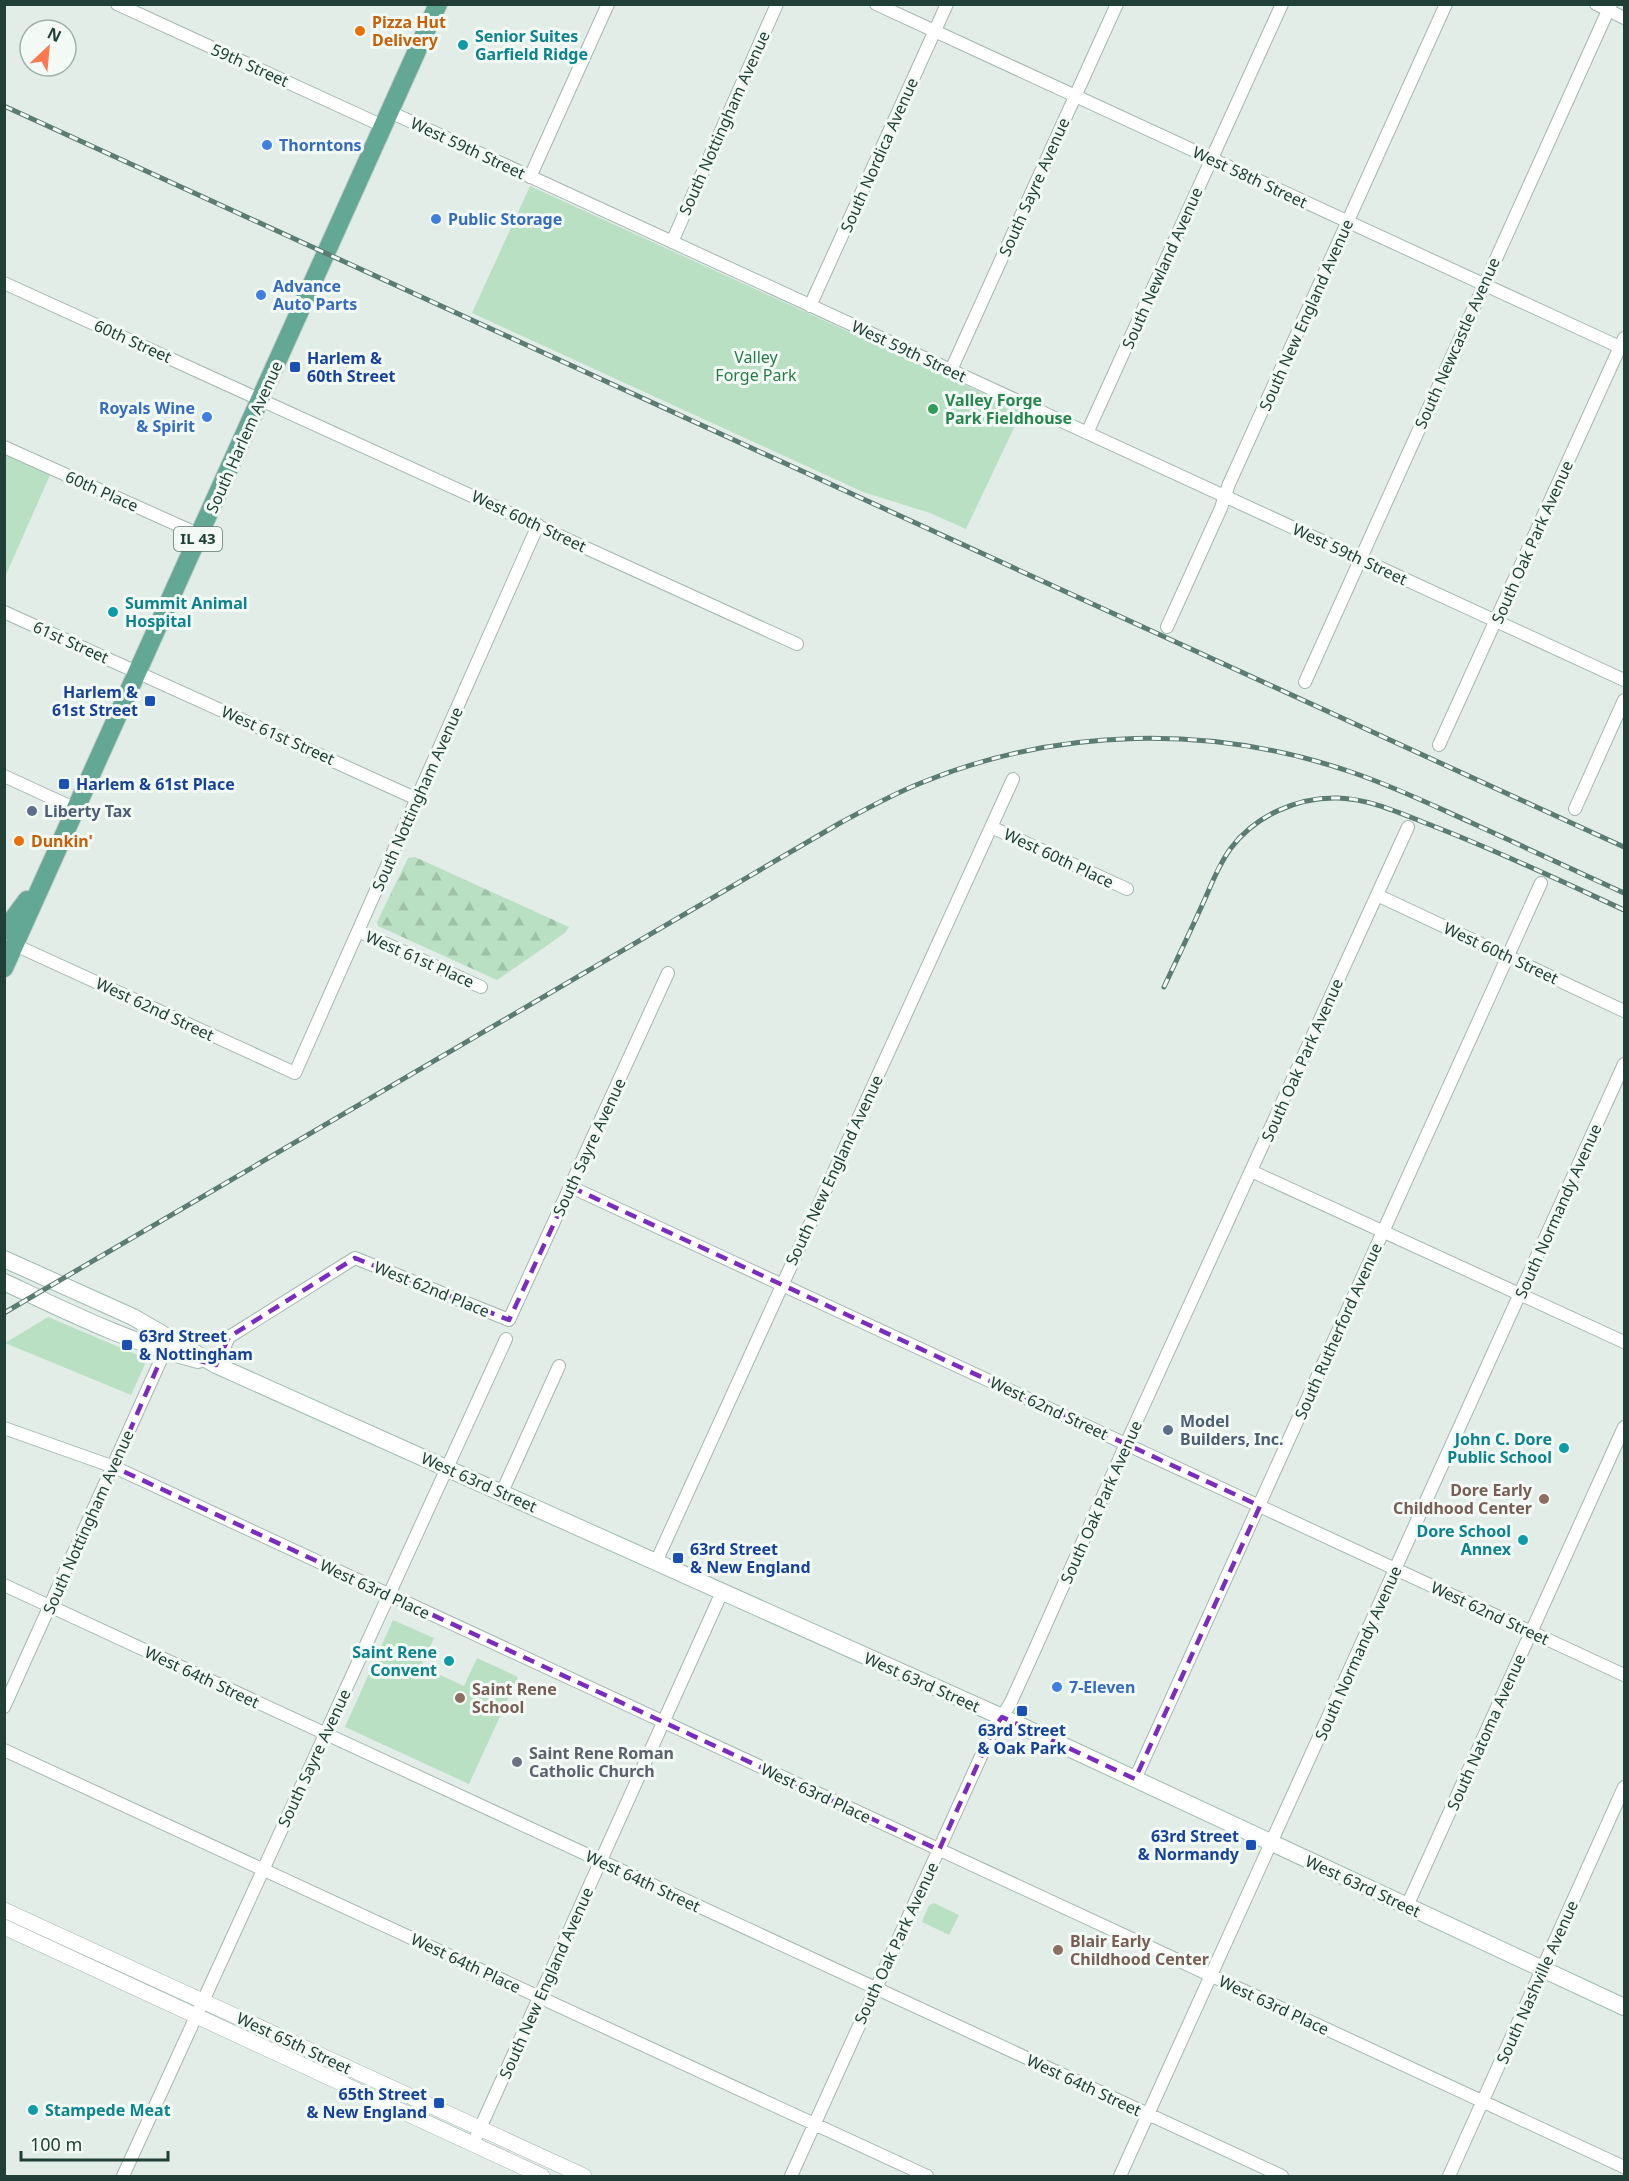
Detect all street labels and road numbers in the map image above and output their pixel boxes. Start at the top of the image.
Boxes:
street label: South Nottingham Avenue [673,27,775,219]
street label: 59th Street [208,38,292,92]
street label: South Nordica Avenue [835,74,923,236]
street label: West 59th Street [407,112,529,184]
street label: South Sayre Avenue [993,114,1075,260]
street label: West 58th Street [1189,141,1311,213]
street label: South Newland Avenue [1116,184,1208,352]
street label: South New England Avenue [1254,216,1358,414]
street label: South Newcastle Avenue [1409,254,1505,432]
street label: 60th Street [91,314,175,368]
street label: West 59th Street [848,315,970,387]
street label: South Harlem Avenue [201,358,287,516]
street label: South Oak Park Avenue [1486,457,1578,627]
street label: 60th Place [62,465,142,517]
street label: West 60th Street [468,485,590,557]
street label: West 59th Street [1289,518,1411,590]
road number: IL 43 [174,527,222,551]
street label: 61st Street [30,616,112,669]
street label: West 61st Street [218,700,338,770]
street label: South Nottingham Avenue [366,703,468,895]
street label: West 60th Place [1001,823,1117,893]
street label: West 60th Street [1440,917,1562,989]
street label: West 61st Place [362,925,478,993]
street label: West 62nd Street [92,972,218,1046]
street label: South Oak Park Avenue [1256,975,1348,1145]
street label: South New England Avenue [780,1071,888,1269]
street label: South Sayre Avenue [547,1074,631,1220]
street label: South Normandy Avenue [1510,1120,1606,1302]
street label: South Rutherford Avenue [1289,1239,1387,1423]
street label: West 62nd Place [371,1256,493,1322]
street label: West 62nd Street [986,1371,1112,1445]
street label: South Oak Park Avenue [1055,1417,1147,1587]
street label: South Nottingham Avenue [37,1426,139,1618]
street label: West 63rd Street [418,1447,541,1517]
street label: West 63rd Place [316,1554,434,1624]
street label: South Normandy Avenue [1310,1562,1406,1744]
street label: West 62nd Street [1427,1576,1553,1650]
street label: West 64th Street [141,1641,263,1713]
street label: West 63rd Street [861,1647,984,1717]
street label: South Natoma Avenue [1442,1650,1530,1814]
street label: South Sayre Avenue [272,1685,356,1831]
street label: West 63rd Place [757,1758,875,1828]
street label: West 64th Street [582,1845,704,1917]
street label: West 63rd Street [1302,1850,1424,1922]
street label: South Oak Park Avenue [849,1858,943,2028]
street label: South New England Avenue [494,1884,598,2082]
street label: South Nashville Avenue [1491,1897,1583,2067]
street label: West 64th Place [408,1928,524,1998]
street label: West 63rd Place [1215,1970,1333,2040]
street label: West 65th Street [233,2007,355,2079]
street label: West 64th Street [1023,2049,1145,2121]

